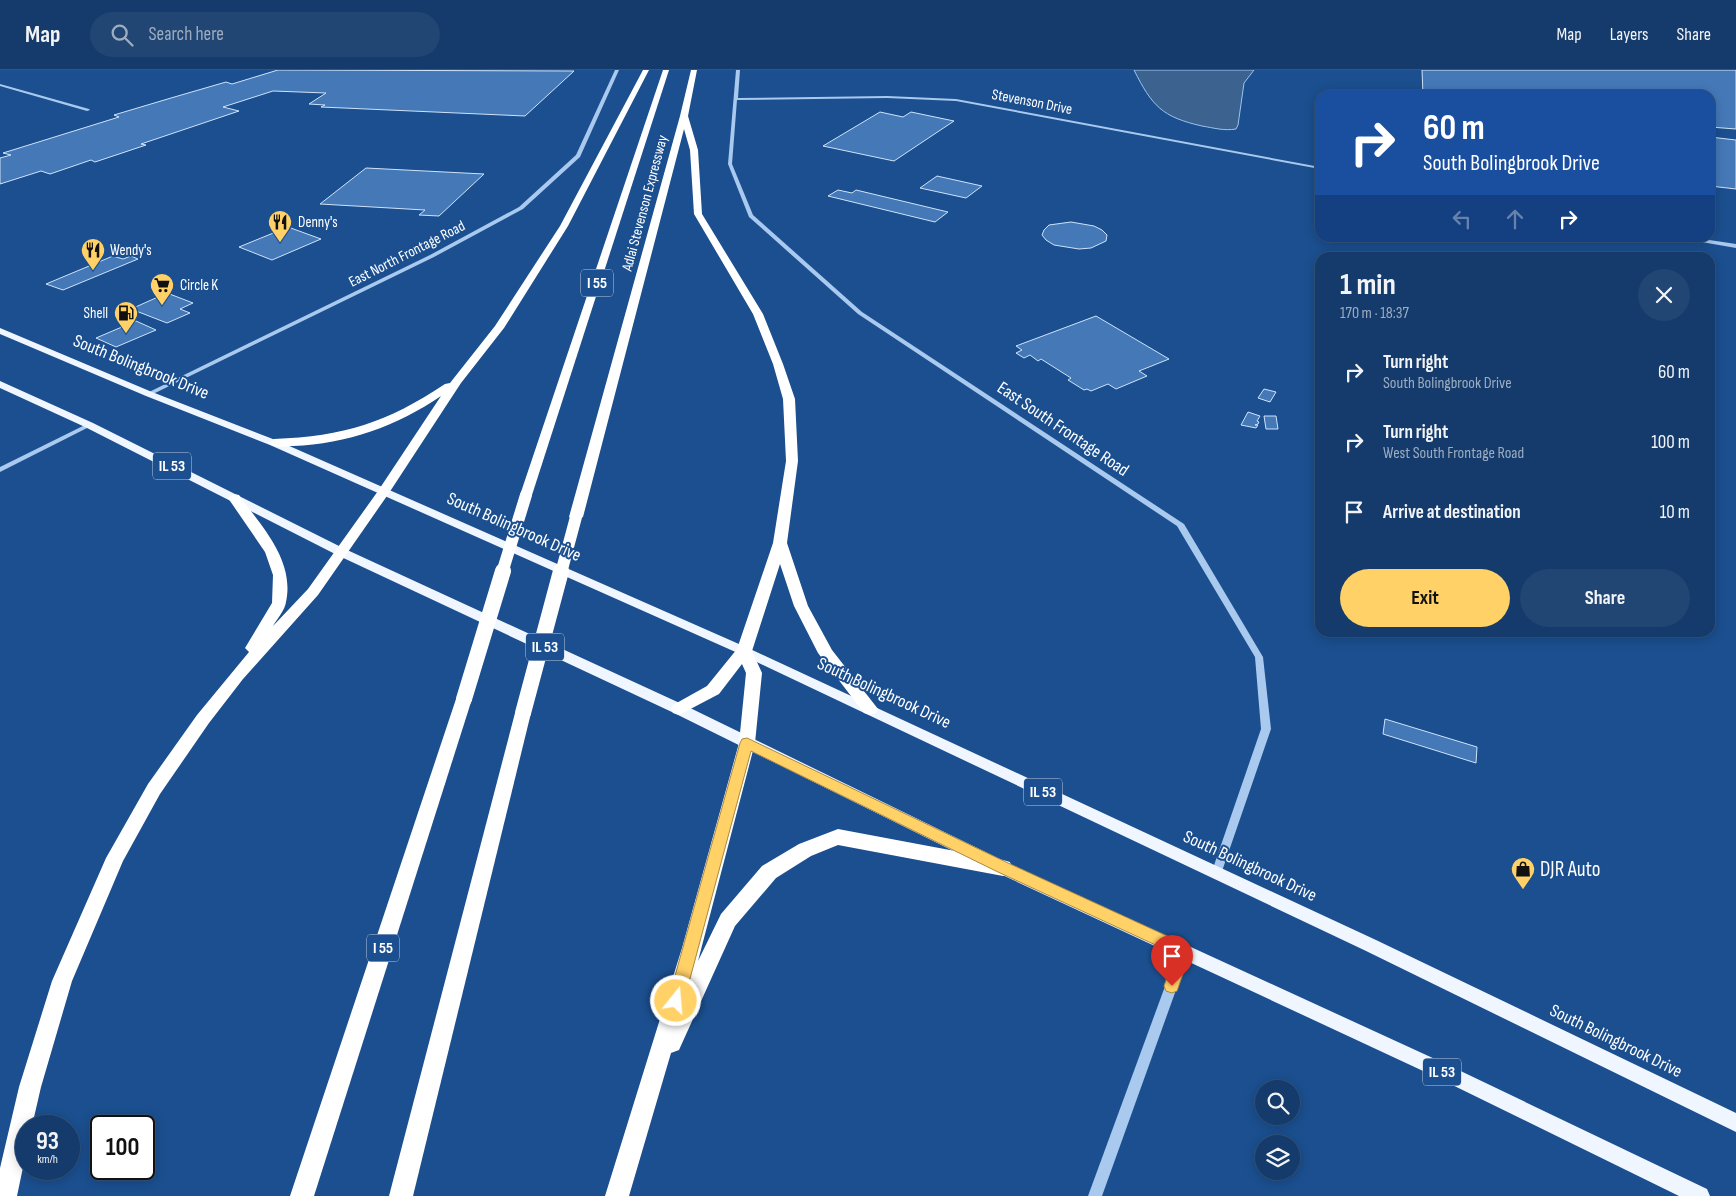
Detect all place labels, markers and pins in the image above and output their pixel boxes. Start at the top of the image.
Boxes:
restaurant icon: Denny's [267,209,293,243]
place label: Denny's [298,213,338,232]
restaurant icon: Wendy's [80,237,106,271]
place label: Wendy's [110,241,152,260]
supermarket icon: Circle K [149,272,175,306]
place label: Circle K [180,276,218,295]
fuel station icon: Shell [113,300,139,334]
place label: Shell [84,304,108,323]
shop icon: DJR Auto [1510,856,1536,890]
place label: DJR Auto [1540,857,1600,882]
pin [1151,935,1193,986]

